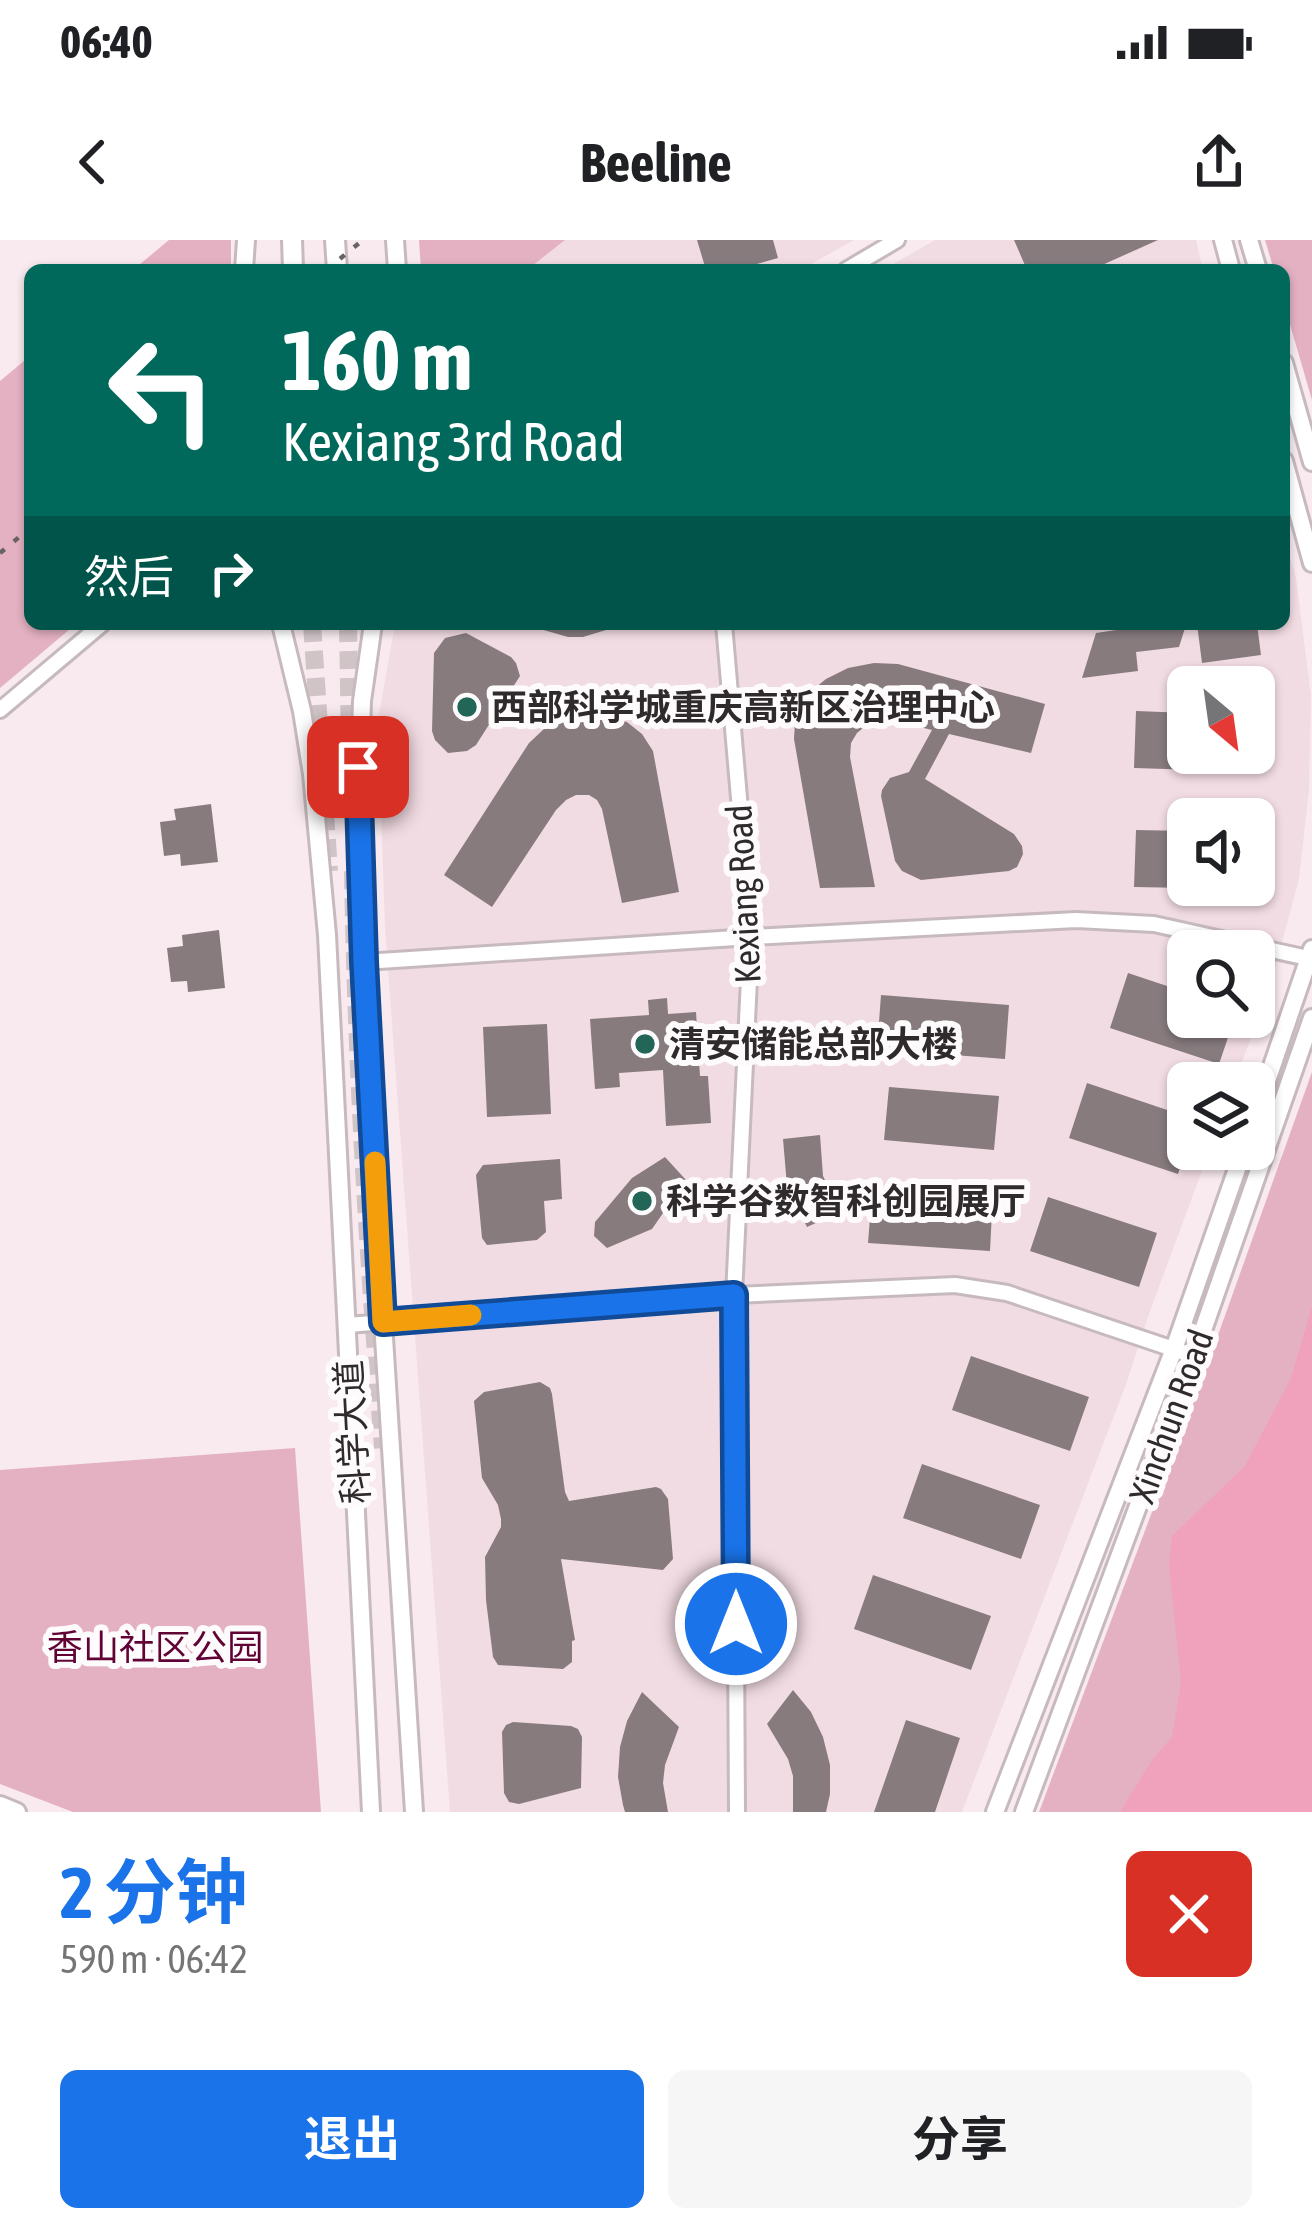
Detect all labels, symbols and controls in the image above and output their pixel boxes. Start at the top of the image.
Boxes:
text: 06:40 [60,16,153,68]
icon: back [60,129,126,195]
icon: share [1186,129,1252,195]
text: Beeline [580,132,732,193]
icon: left [84,312,240,468]
text: 160 m [282,312,472,408]
text: Kexiang 3rd Road [282,411,625,472]
icon: right [198,540,264,606]
text: 然后 [84,551,174,603]
north arrow [1167,666,1275,774]
map controls [1167,666,1275,1170]
place label: 西部科学城重庆高新区治理中心 [491,686,995,728]
marker: 西部科学城重庆高新区治理中心 [454,694,480,720]
pin [307,716,409,818]
icon: arrive [325,734,391,800]
button: sound [1167,798,1275,906]
street label: Kexiang Road [717,803,769,985]
button: search [1167,930,1275,1038]
place label: 清安储能总部大楼 [669,1023,957,1065]
marker: 清安储能总部大楼 [632,1031,658,1057]
button: layers [1167,1062,1275,1170]
place label: 科学谷数智科创园展厅 [666,1180,1026,1222]
marker: 科学谷数智科创园展厅 [629,1188,655,1214]
street label: Xinchun Road [1120,1324,1222,1508]
street label: 科学大道 [327,1359,377,1505]
position arrow [673,1561,799,1687]
park label: 香山社区公园 [47,1626,263,1668]
text: 2 分钟 [60,1851,248,1933]
button: close [1126,1851,1252,1977]
text: 590 m · 06:42 [60,1937,248,1981]
button: 退出 [60,2070,644,2208]
button: 分享 [668,2070,1252,2208]

